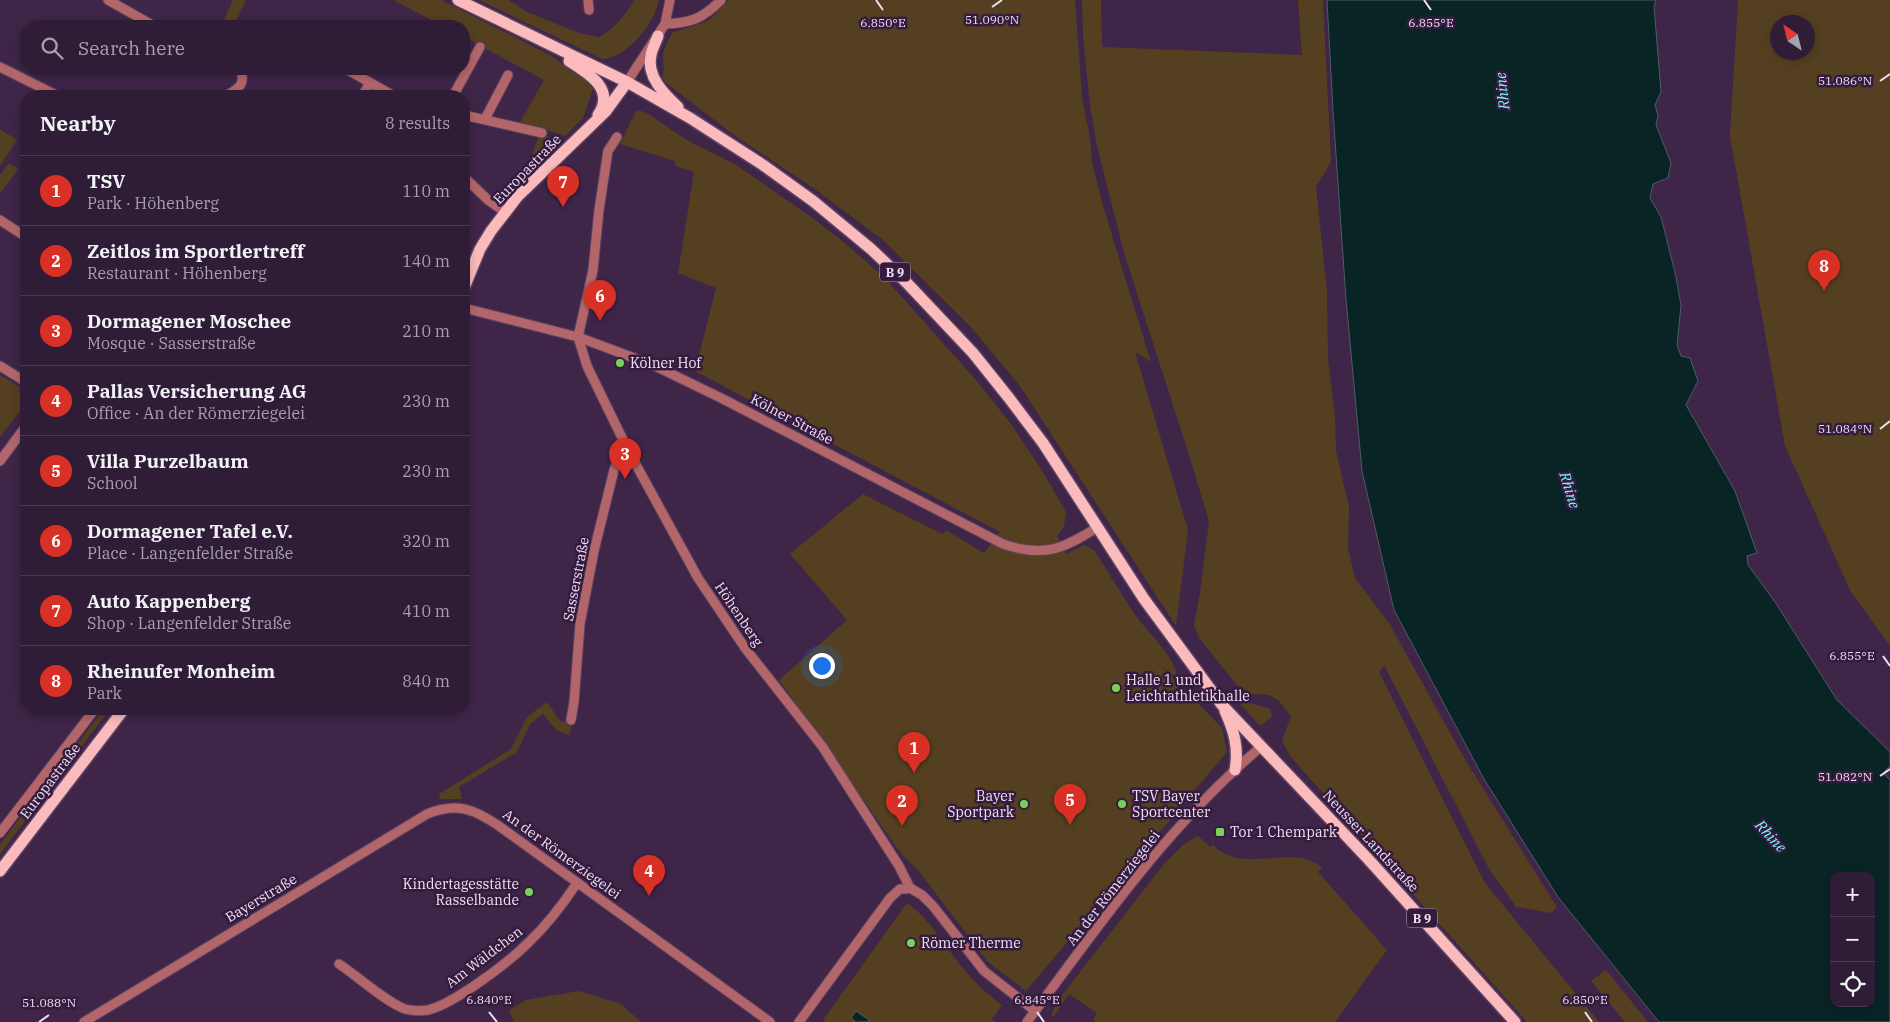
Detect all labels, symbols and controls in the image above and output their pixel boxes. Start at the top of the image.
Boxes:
text: 51.090°N [965,12,1019,27]
text: 6.850°E [860,15,906,30]
text: 6.855°E [1408,15,1454,30]
north arrow [1770,15,1815,60]
search box [20,20,470,75]
icon: search [38,34,66,62]
text: Search here [78,36,185,60]
water label: Rhine [1491,71,1514,112]
text: 51.086°N [1818,73,1872,88]
text: Nearby [40,109,116,137]
text: 8 results [385,113,450,133]
street label: Europastraße [489,130,565,208]
pin: 7 [547,166,579,207]
text: TSV [87,169,125,193]
text: 1 [51,181,61,201]
text: 110 m [402,181,450,201]
text: Park · Höhenberg [87,193,219,213]
text: Zeitlos im Sportlertreff [87,239,304,263]
pin: 8 [1808,250,1840,291]
text: 2 [51,251,61,271]
text: 140 m [402,251,450,271]
road number: B 9 [880,262,910,282]
text: Restaurant · Höhenberg [87,263,267,283]
pin: 6 [584,280,616,321]
text: Dormagener Moschee [87,309,291,333]
text: 3 [51,321,61,341]
text: 210 m [402,321,450,341]
text: Mosque · Sasserstraße [87,333,256,353]
place label: Kölner Hof [630,354,702,372]
marker: Kölner Hof [614,357,626,369]
text: Pallas Versicherung AG [87,379,306,403]
street label: Kölner Straße [748,390,836,448]
text: 4 [51,391,61,411]
text: 230 m [402,391,450,411]
text: Office · An der Römerziegelei [87,403,305,423]
text: 51.084°N [1818,421,1872,436]
pin: 3 [609,438,641,479]
text: Villa Purzelbaum [87,449,249,473]
text: 5 [51,461,61,481]
text: 230 m [402,461,450,481]
water label: Rhine [1555,468,1585,511]
text: School [87,473,138,493]
text: Dormagener Tafel e.V. [87,519,293,543]
text: 6 [51,531,61,551]
text: 320 m [402,531,450,551]
street label: Sasserstraße [559,535,593,623]
text: Place · Langenfelder Straße [87,543,293,563]
street label: Höhenberg [711,578,767,650]
text: Auto Kappenberg [87,589,251,613]
text: 7 [51,601,61,621]
text: 410 m [402,601,450,621]
text: Shop · Langenfelder Straße [87,613,291,633]
text: 6.855°E [1829,648,1875,663]
your location [809,653,835,679]
text: Rheinufer Monheim [87,659,275,683]
text: 8 [51,671,61,691]
text: 840 m [402,671,450,691]
place label: Halle 1 und Leichtathletikhalle [1126,671,1250,705]
marker: Halle 1 und Leichtathletikhalle [1110,682,1122,694]
text: Park [87,683,122,703]
pin: 1 [898,732,930,773]
street label: Europastraße [16,740,84,822]
text: 51.082°N [1818,769,1872,784]
pin: 5 [1054,784,1086,825]
pin: 2 [886,785,918,826]
street label: Neusser Landstraße [1319,786,1423,896]
place label: Bayer Sportpark [947,787,1015,821]
place label: TSV Bayer Sportcenter [1132,787,1211,821]
marker: Bayer Sportpark [1018,798,1030,810]
marker: TSV Bayer Sportcenter [1116,798,1128,810]
street label: An der Römerziegelei [499,805,625,903]
water label: Rhine [1751,815,1791,856]
place label: Tor 1 Chempark [1230,823,1338,841]
marker: Tor 1 Chempark [1214,826,1226,838]
street label: An der Römerziegelei [1062,827,1164,949]
pin: 4 [633,855,665,896]
street label: Bayerstraße [222,870,300,926]
map controls [1830,872,1875,1007]
button: + [1830,872,1875,917]
place label: Kindertagesstätte Rasselbande [403,875,519,909]
marker: Kindertagesstätte Rasselbande [523,886,535,898]
road number: B 9 [1407,908,1437,928]
button: − [1830,917,1875,962]
street label: Am Wäldchen [442,922,526,992]
place label: Römer Therme [921,934,1021,952]
marker: Römer Therme [905,937,917,949]
button: locate [1830,962,1875,1007]
text: 6.840°E [466,992,512,1007]
text: 6.845°E [1014,992,1060,1007]
text: 6.850°E [1562,992,1608,1007]
text: 51.088°N [22,995,76,1010]

